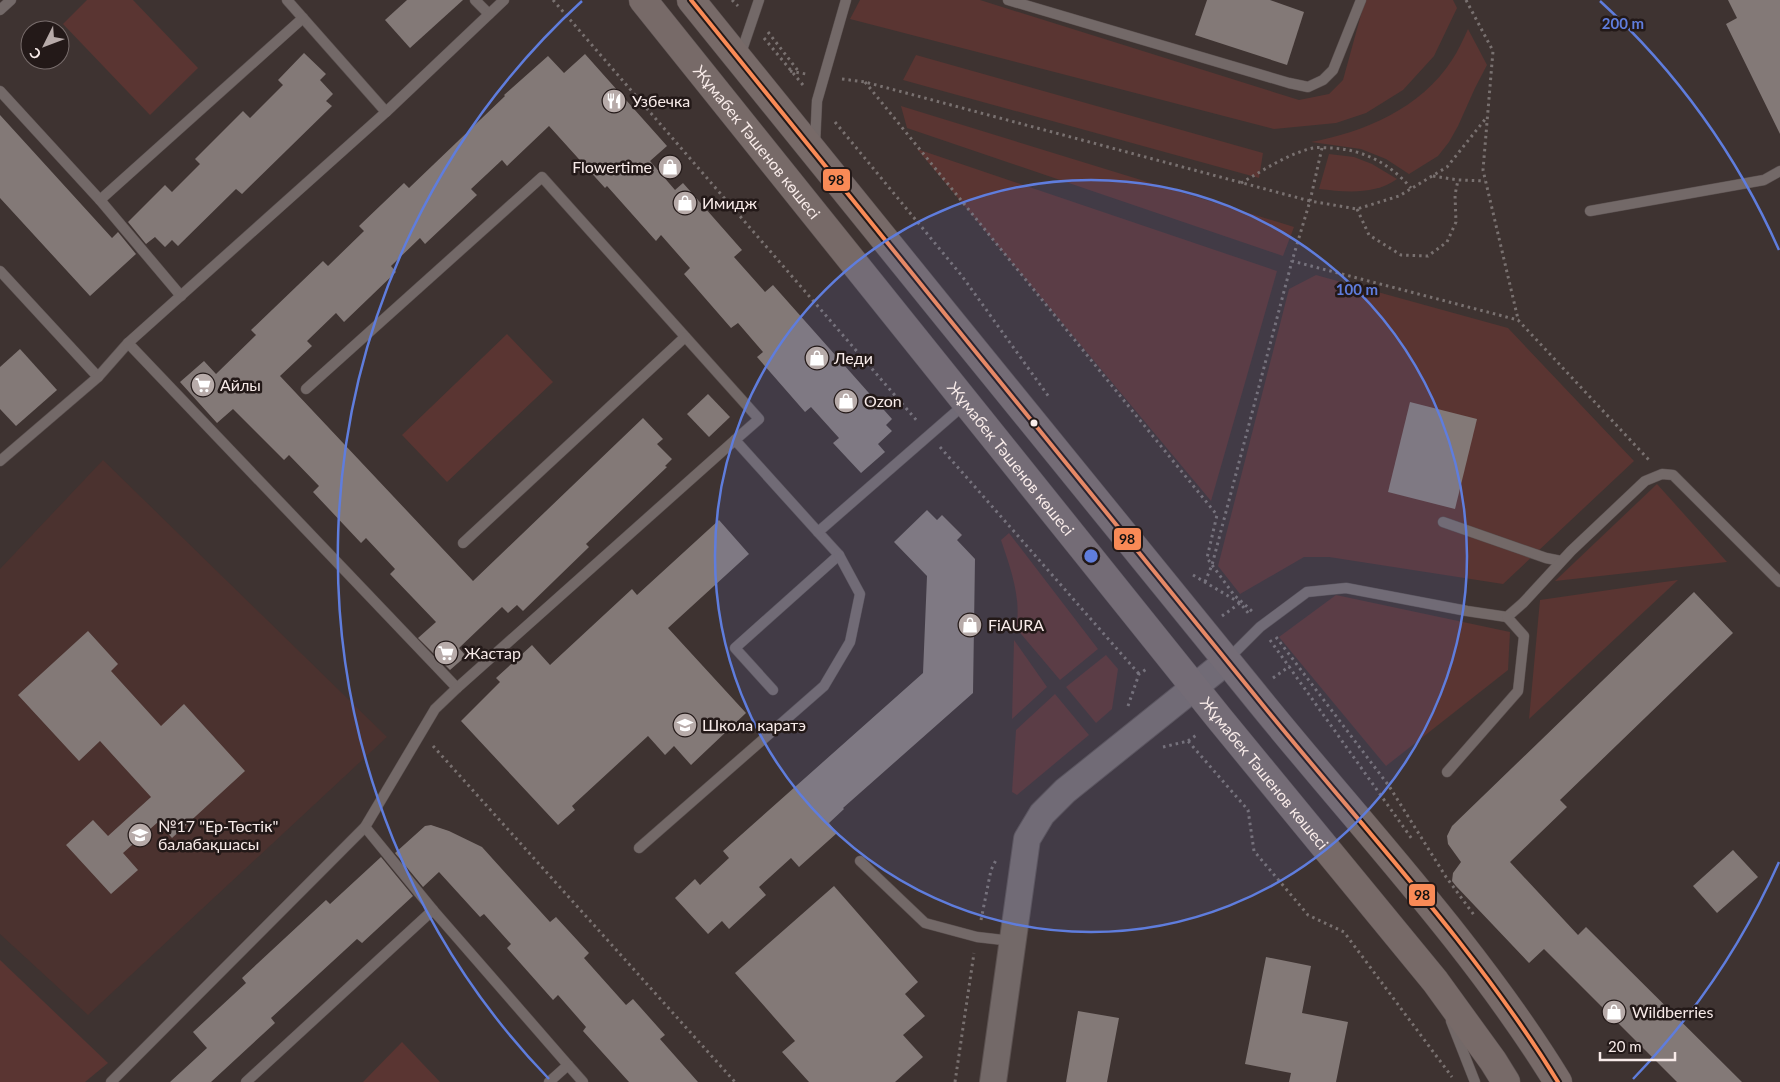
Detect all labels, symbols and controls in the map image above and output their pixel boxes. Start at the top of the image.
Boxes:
text: 200 m [1602,14,1644,32]
north arrow [20,20,70,70]
text: С [25,44,44,63]
street label: Жұмабек Тәшенов көшесі [690,61,825,222]
restaurant icon: Узбечка [601,88,627,114]
place label: Узбечка [632,91,690,110]
shop icon: Flowertime [657,154,683,180]
place label: Flowertime [572,157,652,176]
line badge: 98 [822,168,851,192]
text: 98 [828,171,844,188]
shop icon: Имидж [672,190,698,216]
place label: Имидж [702,193,757,212]
text: 100 m [1336,280,1378,298]
shop icon: Леди [804,345,830,371]
place label: Леди [833,348,873,367]
supermarket icon: Айлы [190,372,216,398]
place label: Айлы [220,375,261,394]
street label: Жұмабек Тәшенов көшесі [944,378,1079,539]
shop icon: Ozon [833,388,859,414]
place label: Ozon [864,391,902,410]
unlabelled marker [1029,418,1039,428]
line badge: 98 [1113,527,1142,551]
text: 98 [1119,530,1135,547]
centre of rings [1082,547,1100,565]
shop icon: FiAURA [957,612,983,638]
place label: FiAURA [988,615,1044,634]
supermarket icon: Жастар [433,640,459,666]
place label: Жастар [464,643,521,662]
street label: Жұмабек Тәшенов көшесі [1197,693,1333,853]
school or university icon: Школа каратэ [672,712,698,738]
place label: Школа каратэ [702,715,806,734]
place label: №17 "Ер-Төстік" балабақшасы [158,816,278,853]
school or university icon: №17 "Ер-Төстік" балабақшасы [127,822,153,848]
line badge: 98 [1408,883,1436,907]
text: 98 [1414,886,1430,903]
shop icon: Wildberries [1601,999,1627,1025]
place label: Wildberries [1632,1002,1713,1021]
scale bar [1600,1030,1675,1062]
text: 20 m [1608,1037,1642,1055]

